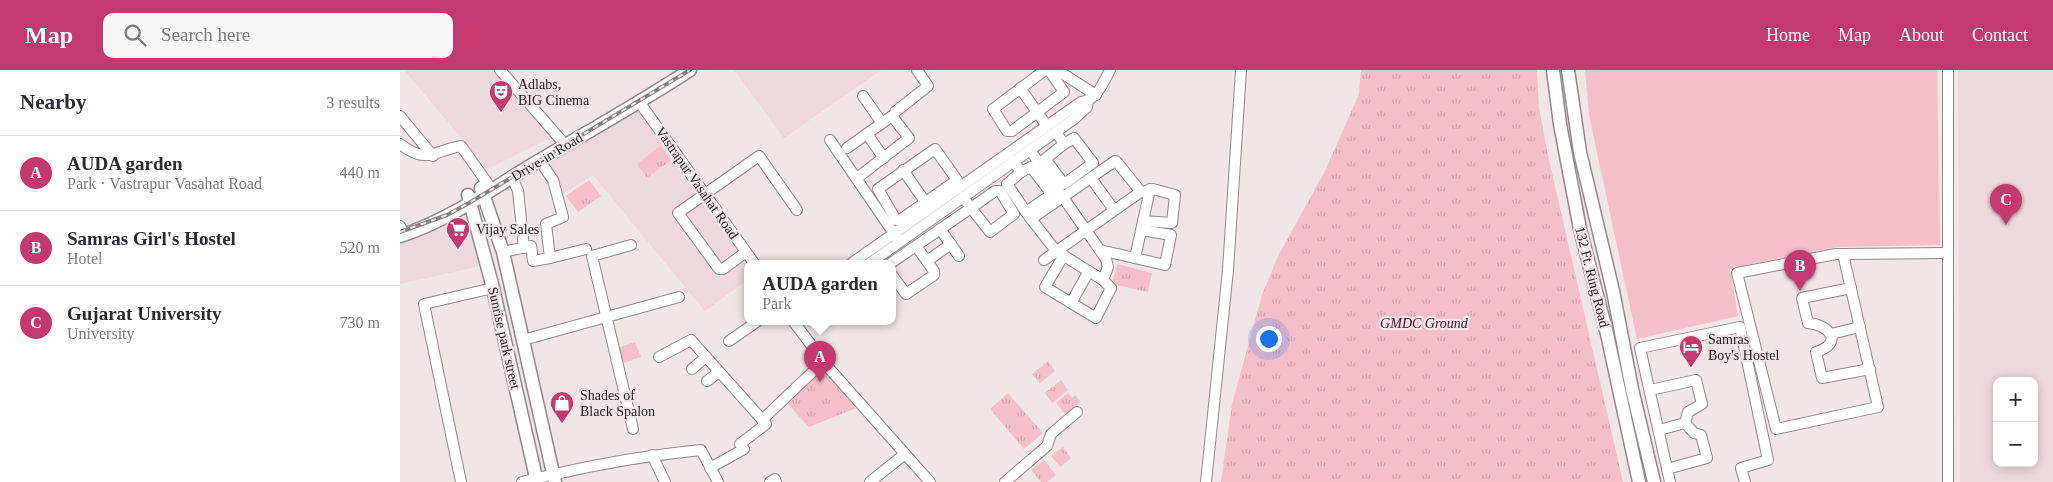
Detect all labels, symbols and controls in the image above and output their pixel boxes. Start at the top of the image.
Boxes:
search box [103,13,453,58]
icon: search [121,21,149,49]
text: Map [25,22,73,48]
text: Search here [161,24,250,45]
text: Home [1766,25,1810,45]
text: Map [1838,25,1871,45]
text: About [1899,25,1944,45]
text: Contact [1972,25,2028,45]
place label: Adlabs, BIG Cinema [518,77,590,108]
theatre icon: Adlabs, BIG Cinema [488,79,514,113]
text: Nearby [20,90,87,114]
text: 3 results [326,94,380,111]
street label: Vastrapur Vasahat Road [653,124,741,242]
street label: Drive-in Road [509,130,585,184]
text: AUDA garden [67,153,183,174]
text: A [30,164,42,181]
text: 440 m [340,164,380,181]
text: Park · Vastrapur Vasahat Road [67,175,262,192]
pin: C [1990,184,2022,225]
supermarket icon: Vijay Sales [445,216,471,250]
place label: Vijay Sales [476,222,539,237]
street label: 132 Ft. Ring Road [1572,225,1612,329]
text: Samras Girl's Hostel [67,228,236,249]
text: B [31,239,41,256]
text: 520 m [340,239,380,256]
text: Hotel [67,250,103,267]
pin: B [1784,250,1816,291]
popup [744,260,896,325]
text: AUDA garden [762,273,878,294]
street label: Sunrise park street [485,286,523,391]
text: Park [762,295,792,312]
text: Gujarat University [67,303,222,324]
text: C [30,314,42,331]
text: 730 m [340,314,380,331]
park label: GMDC Ground [1380,316,1469,331]
text: University [67,325,135,342]
your location [1256,326,1282,352]
place label: Samras Boy's Hostel [1708,332,1779,363]
hotel icon: Samras Boy's Hostel [1678,334,1704,368]
pin: A [804,341,836,382]
map controls [1993,377,2038,467]
button: + [1993,377,2038,422]
place label: Shades of Black Spalon [580,388,655,419]
shop icon: Shades of Black Spalon [549,390,575,424]
button: − [1993,422,2038,467]

